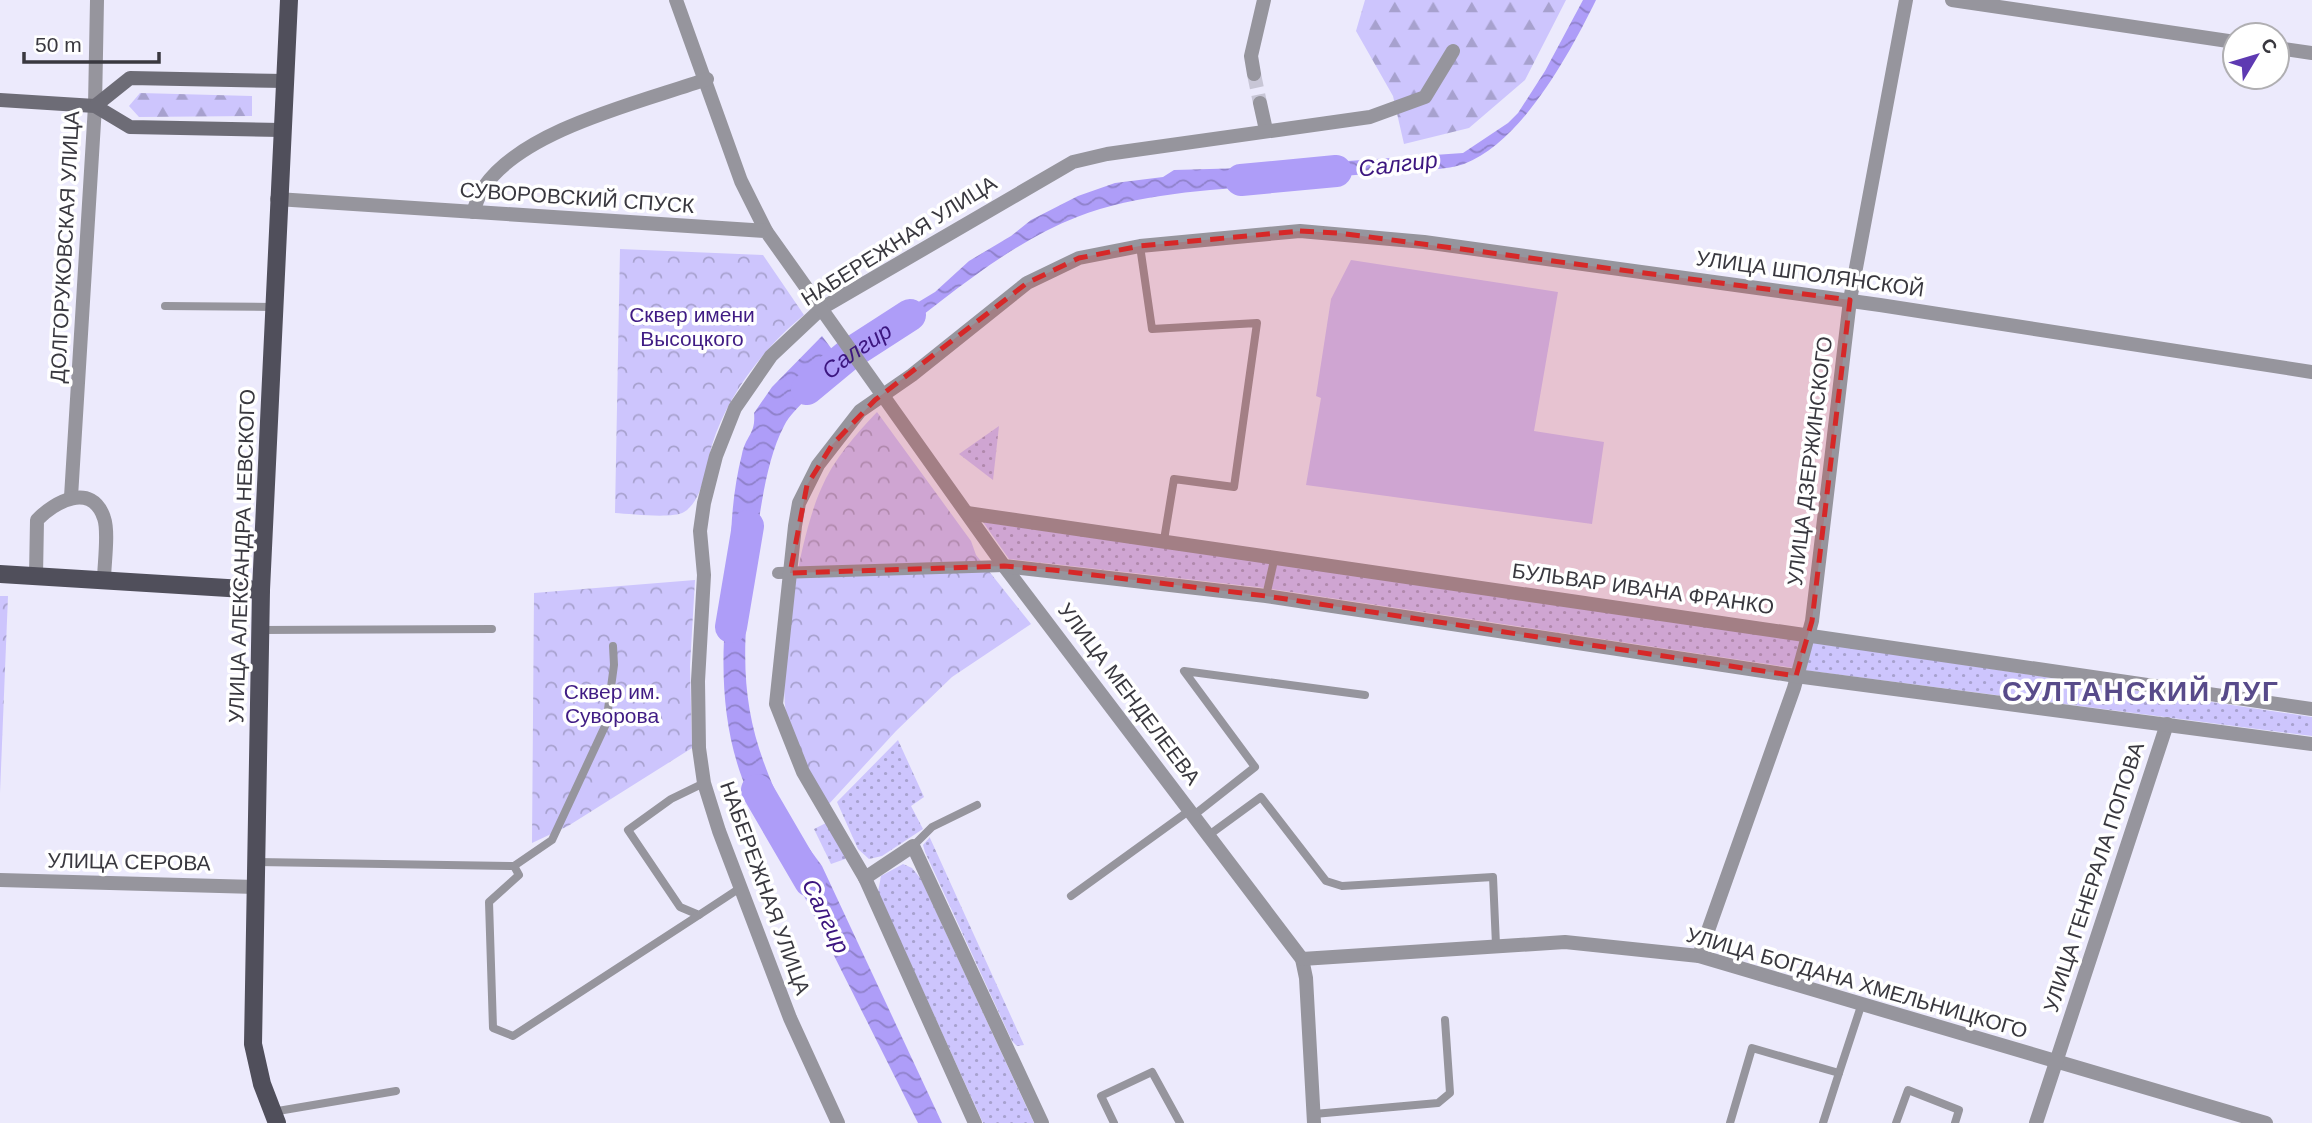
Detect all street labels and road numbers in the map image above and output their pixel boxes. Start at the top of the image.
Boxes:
street label: ДОЛГОРУКОВСКАЯ УЛИЦА [46,110,83,384]
street label: НАБЕРЕЖНАЯ УЛИЦА [797,171,1000,310]
street label: СУВОРОВСКИЙ СПУСК [459,178,696,217]
street label: УЛИЦА ШПОЛЯНСКОЙ [1695,246,1926,301]
street label: УЛИЦА ДЗЕРЖИНСКОГО [1783,335,1836,587]
street label: УЛИЦА АЛЕКСАНДРА НЕВСКОГО [224,389,259,723]
street label: БУЛЬВАР ИВАНА ФРАНКО [1511,559,1775,618]
street label: УЛИЦА МЕНДЕЛЕЕВА [1054,599,1205,789]
street label: УЛИЦА ГЕНЕРАЛА ПОПОВА [2039,739,2148,1015]
street label: НАБЕРЕЖНАЯ УЛИЦА [716,778,815,998]
street label: УЛИЦА СЕРОВА [47,849,211,874]
street label: УЛИЦА БОГДАНА ХМЕЛЬНИЦКОГО [1684,923,2030,1042]

